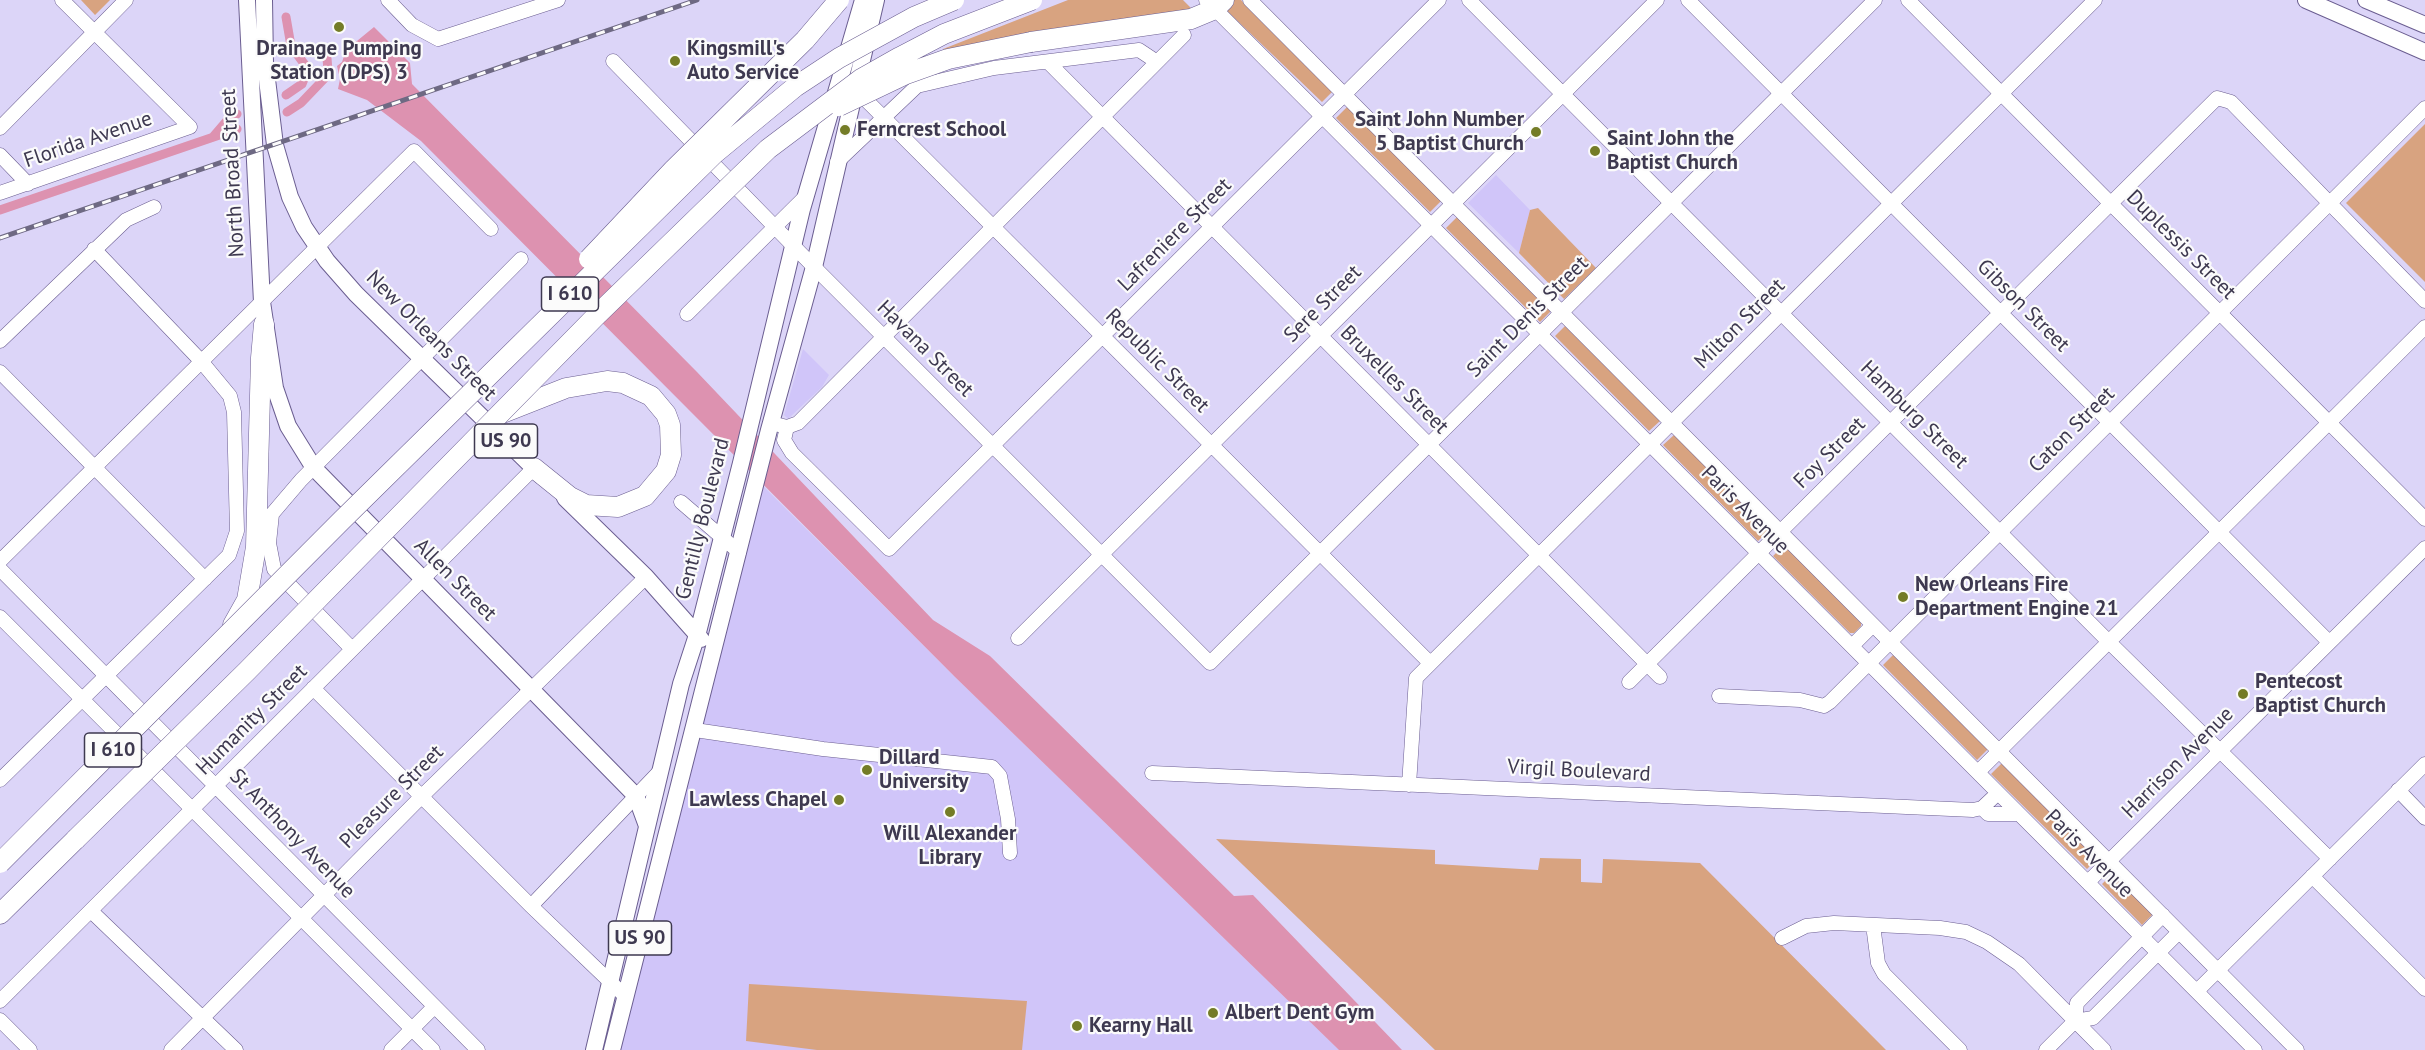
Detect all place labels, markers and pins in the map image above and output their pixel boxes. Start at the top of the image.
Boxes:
marker: Drainage Pumping Station (DPS) 3 [332,20,346,34]
place label: Drainage Pumping Station (DPS) 3 [256,36,422,86]
place label: Kingsmill's Auto Service [687,36,799,86]
marker: Kingsmill's Auto Service [668,54,682,68]
place label: Saint John Number 5 Baptist Church [1355,107,1524,157]
place label: Ferncrest School [857,117,1006,143]
marker: Ferncrest School [838,123,852,137]
marker: Saint John Number 5 Baptist Church [1529,125,1543,139]
place label: Saint John the Baptist Church [1607,126,1738,176]
marker: Saint John the Baptist Church [1588,144,1602,158]
place label: New Orleans Fire Department Engine 21 [1915,572,2119,622]
marker: New Orleans Fire Department Engine 21 [1896,590,1910,604]
place label: Pentecost Baptist Church [2255,669,2386,719]
marker: Pentecost Baptist Church [2236,687,2250,701]
place label: Dillard University [879,745,969,795]
marker: Dillard University [860,763,874,777]
place label: Lawless Chapel [689,787,827,813]
marker: Lawless Chapel [832,793,846,807]
marker: Will Alexander Library [943,805,957,819]
place label: Will Alexander Library [884,821,1016,871]
place label: Albert Dent Gym [1225,1000,1375,1026]
marker: Albert Dent Gym [1206,1006,1220,1020]
place label: Kearny Hall [1089,1013,1193,1039]
marker: Kearny Hall [1070,1019,1084,1033]

